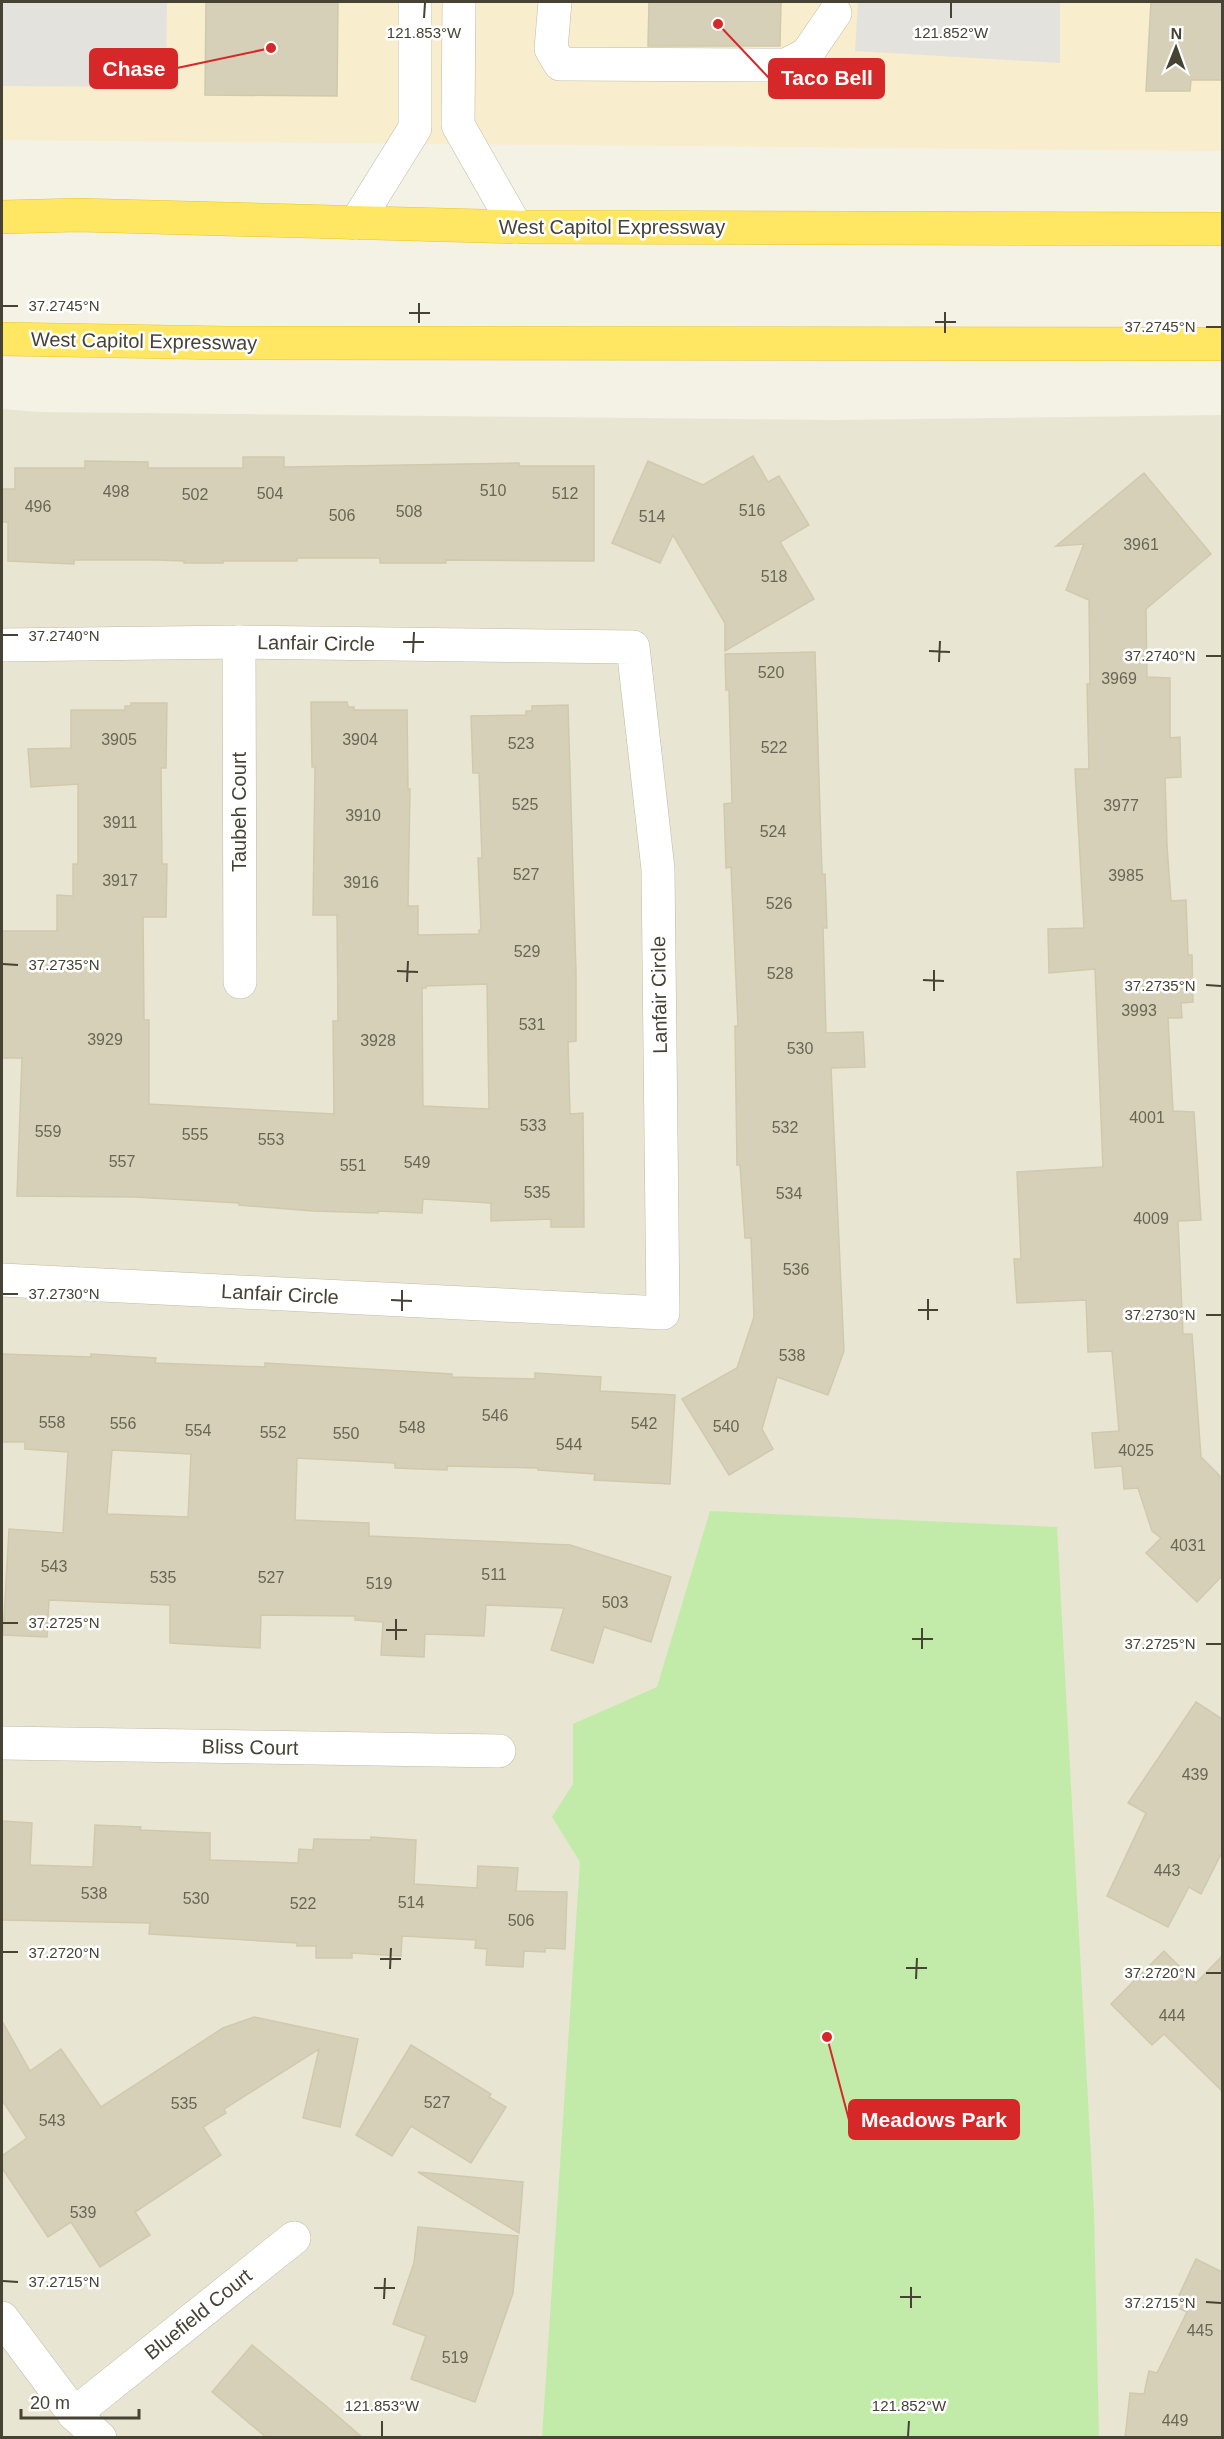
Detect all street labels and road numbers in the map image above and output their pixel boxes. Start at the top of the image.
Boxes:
street label: West Capitol Expressway [499,216,725,238]
street label: West Capitol Expressway [31,328,257,354]
street label: Lanfair Circle [257,631,375,655]
street label: Taubeh Court [228,752,250,872]
street label: Lanfair Circle [647,936,671,1054]
street label: Lanfair Circle [221,1280,339,1308]
street label: Bliss Court [201,1735,299,1759]
street label: Bluefield Court [140,2264,256,2364]

